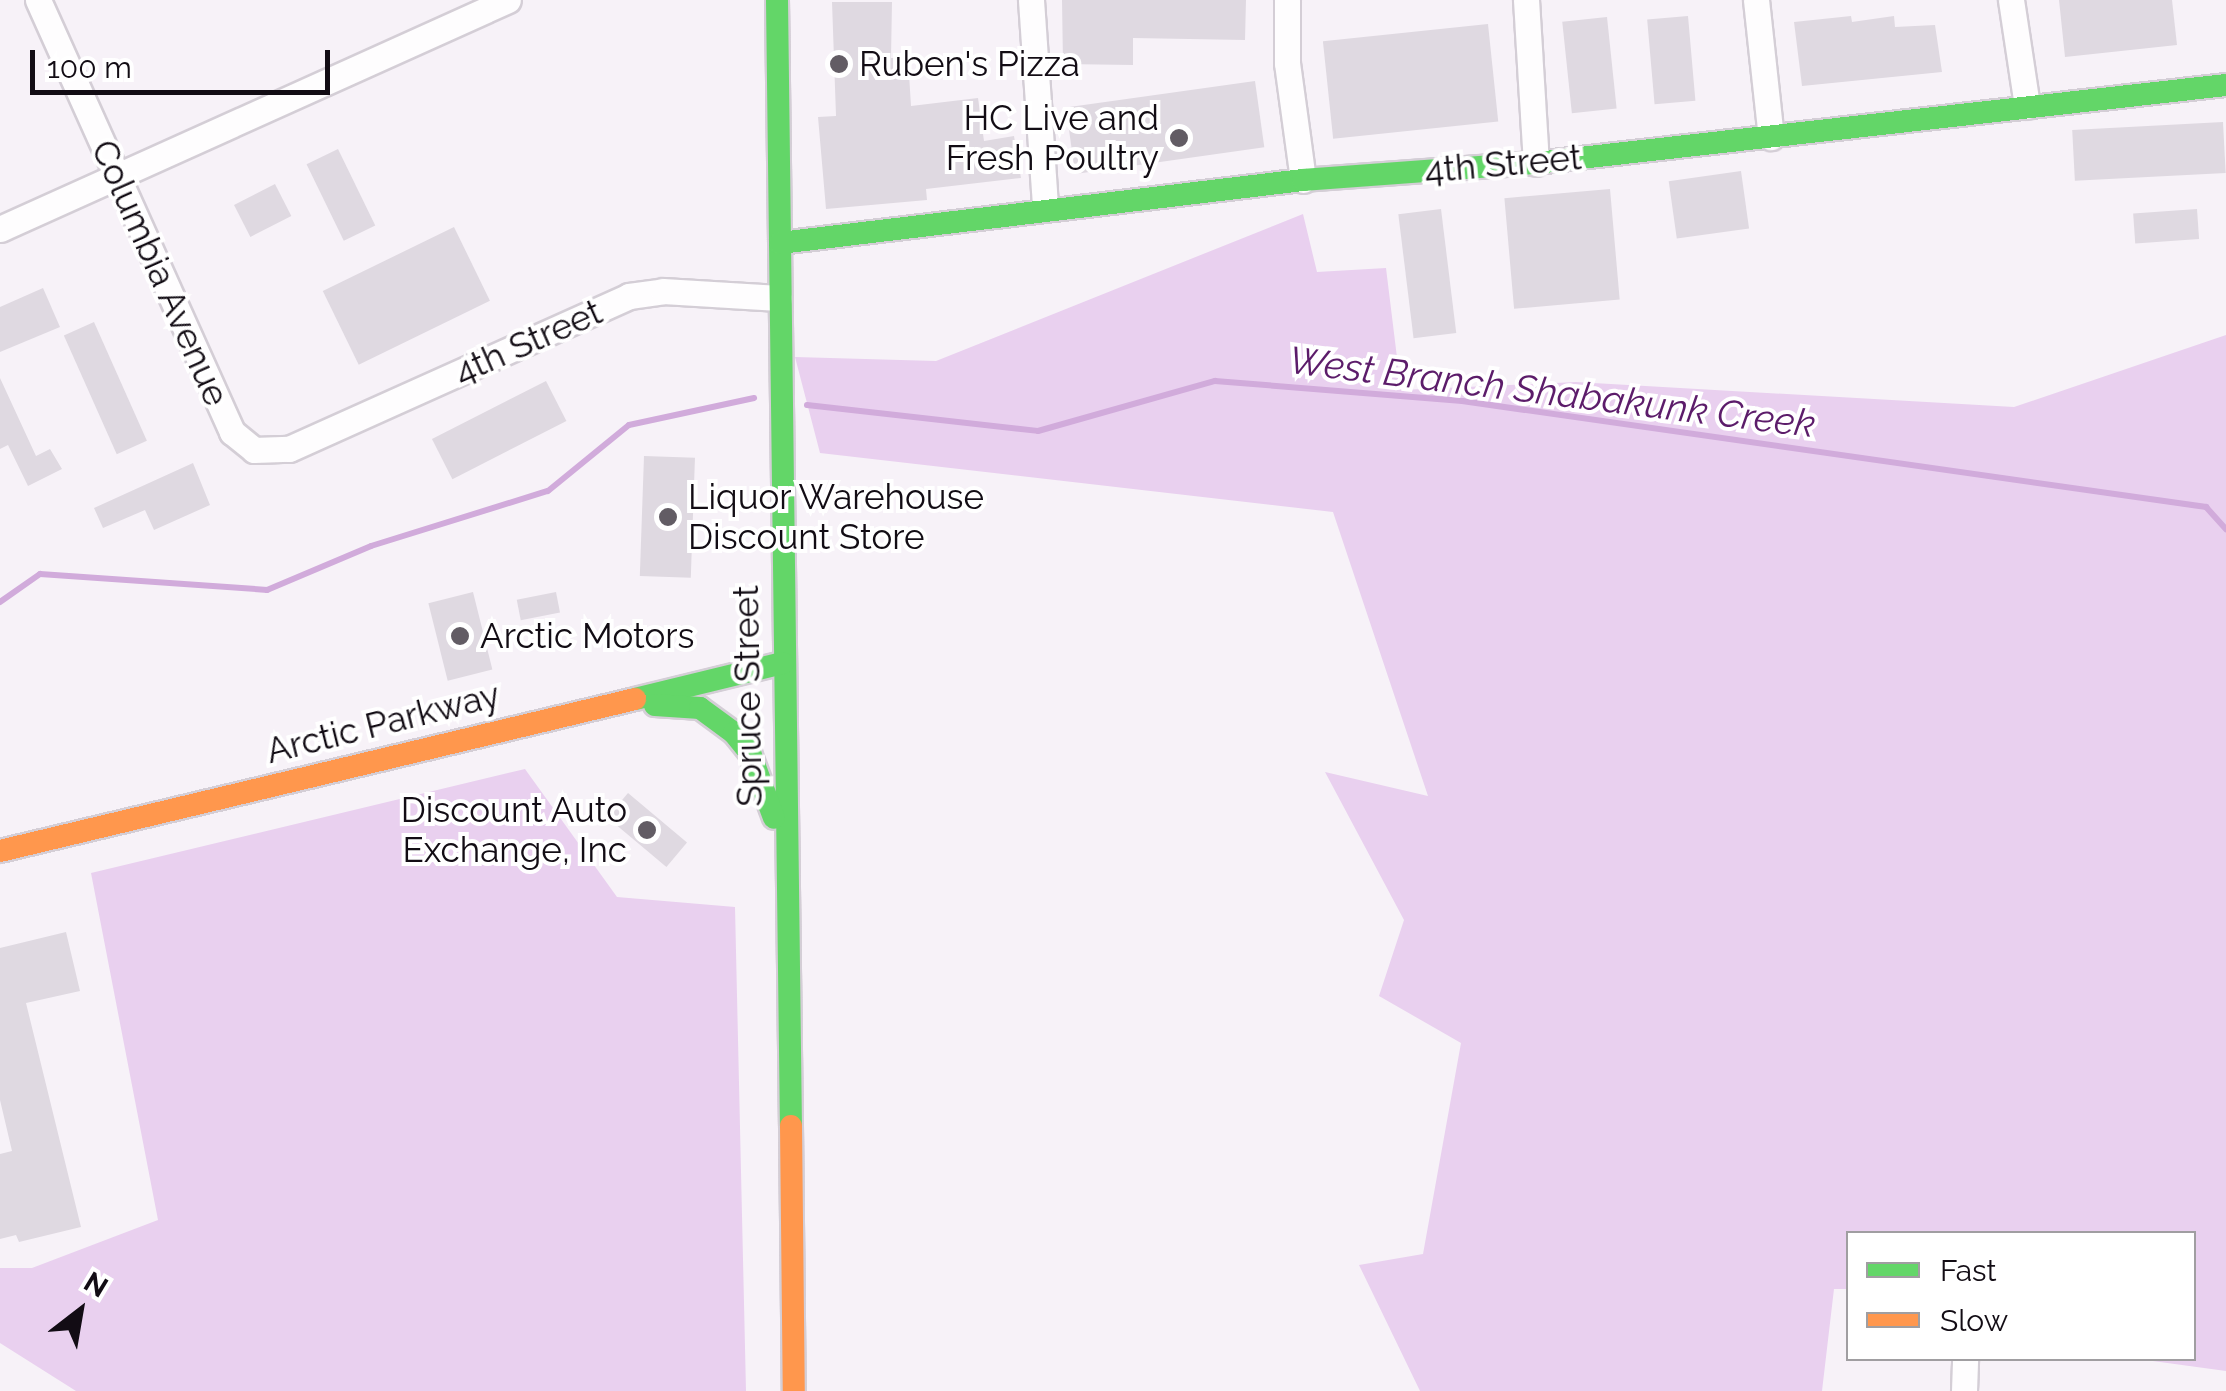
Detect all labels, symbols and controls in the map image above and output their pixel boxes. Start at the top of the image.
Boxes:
scale bar [35,30,335,92]
place label: Ruben's Pizza [859,43,1080,85]
text: 100 m [47,50,132,85]
marker: Ruben's Pizza [828,53,850,75]
place label: HC Live and Fresh Poultry [946,97,1159,179]
marker: HC Live and Fresh Poultry [1168,127,1190,149]
street label: Columbia Avenue [82,133,238,413]
street label: 4th Street [1423,136,1583,192]
street label: 4th Street [448,291,608,393]
water label: West Branch Shabakunk Creek [1286,337,1818,447]
place label: Liquor Warehouse Discount Store [688,476,986,558]
marker: Liquor Warehouse Discount Store [657,506,679,528]
street label: Spruce Street [725,585,771,807]
place label: Arctic Motors [480,615,694,657]
marker: Arctic Motors [449,625,471,647]
street label: Arctic Parkway [262,674,504,772]
place label: Discount Auto Exchange, Inc [400,789,627,871]
marker: Discount Auto Exchange, Inc [636,819,658,841]
legend [1846,1231,2196,1361]
text: Fast [1940,1253,1997,1288]
north arrow [30,1261,130,1361]
text: N [78,1265,113,1305]
text: Slow [1940,1303,2008,1338]

